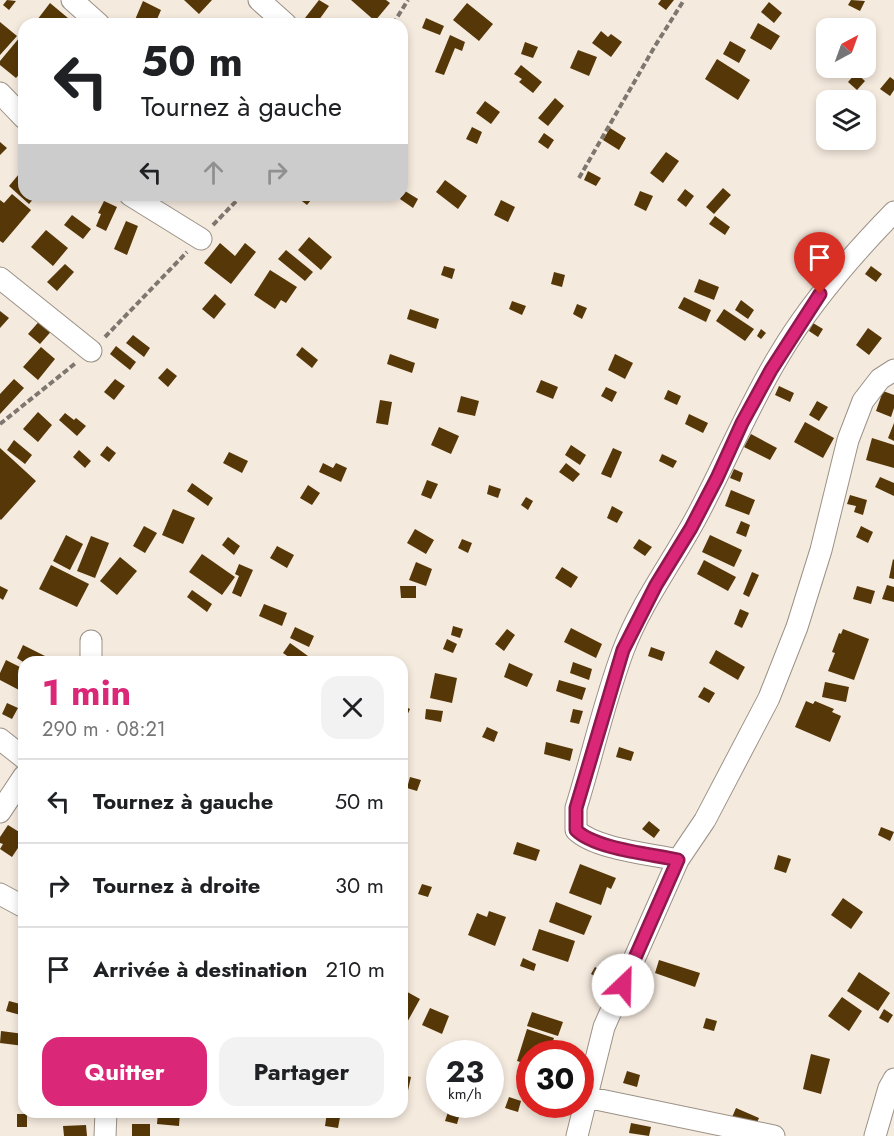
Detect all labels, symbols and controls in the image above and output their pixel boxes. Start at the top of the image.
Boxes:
north arrow [816,18,876,78]
map controls [816,18,876,150]
text: 50 m [141,31,243,92]
icon: left [42,42,120,120]
text: Tournez à gauche [141,87,342,126]
button: layers [816,90,876,150]
icon: left [134,156,167,189]
icon: ahead [197,156,230,189]
icon: right [260,156,293,189]
pin [794,232,845,294]
icon: arrive [803,241,836,274]
text: 1 min [42,666,131,718]
button: close [321,676,384,739]
text: 290 m · 08:21 [42,715,166,744]
icon: left [42,785,75,818]
text: Tournez à gauche [93,785,273,817]
text: 50 m [335,785,384,817]
icon: right [42,869,75,902]
text: Tournez à droite [93,869,260,901]
text: 30 m [335,869,384,901]
icon: arrive [42,953,75,986]
text: Arrivée à destination [93,953,307,985]
text: 210 m [325,953,385,985]
position arrow [591,953,655,1017]
button: Quitter [42,1037,207,1106]
button: Partager [219,1037,384,1106]
speed limit sign: 30 [516,1040,594,1118]
text: 23 [446,1050,484,1093]
text: km/h [448,1083,482,1105]

